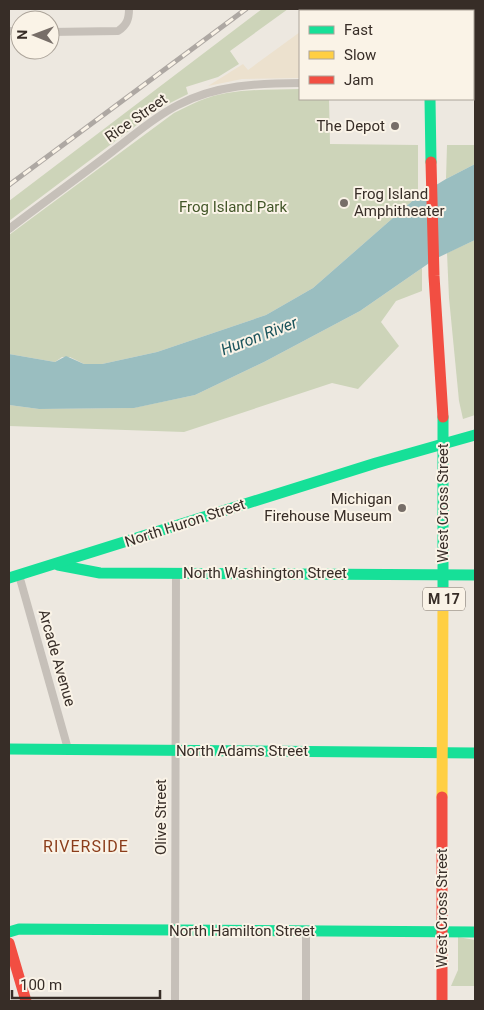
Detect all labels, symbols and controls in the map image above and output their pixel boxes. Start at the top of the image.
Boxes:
north arrow [10,10,60,60]
legend [299,10,474,100]
text: Fast [344,21,373,39]
text: N [14,30,30,40]
text: Slow [344,46,376,64]
text: Jam [344,71,374,89]
street label: Rice Street [101,90,171,146]
place label: The Depot [316,117,385,135]
marker: The Depot [389,120,401,132]
place label: Frog Island Amphitheater [354,185,445,220]
marker: Frog Island Amphitheater [338,197,350,209]
park label: Frog Island Park [179,198,287,216]
water label: Huron River [218,312,301,359]
street label: West Cross Street [434,443,452,563]
place label: Michigan Firehouse Museum [264,490,392,525]
street label: North Huron Street [122,495,248,551]
marker: Michigan Firehouse Museum [396,502,408,514]
street label: North Washington Street [183,564,347,582]
road number: M 17 [423,588,465,610]
street label: Arcade Avenue [35,607,79,709]
street label: North Adams Street [176,742,308,760]
street label: Olive Street [152,779,170,855]
district label: RIVERSIDE [43,837,129,856]
street label: West Cross Street [433,848,451,968]
street label: North Hamilton Street [169,922,315,940]
scale bar [12,968,160,1000]
text: 100 m [20,976,62,994]

